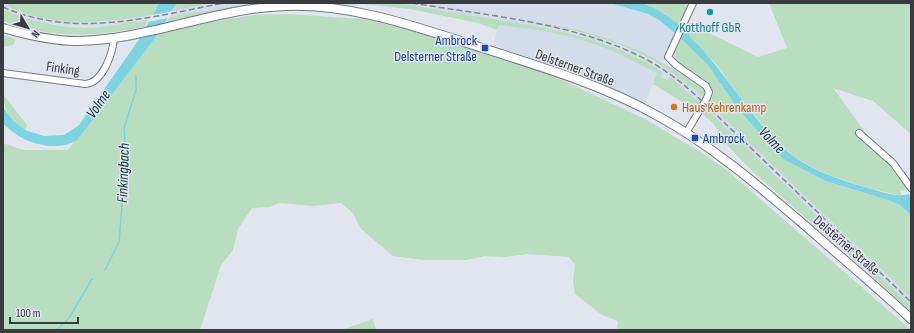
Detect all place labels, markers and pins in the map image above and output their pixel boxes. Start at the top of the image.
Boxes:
marker: Kotthoff GbR [705,7,715,17]
place label: Kotthoff GbR [679,19,741,36]
place label: Ambrock Delsterner Straße [394,32,478,65]
marker: Ambrock Delsterner Straße [480,43,490,53]
place label: Haus Kehrenkamp [682,99,766,116]
marker: Haus Kehrenkamp [669,102,679,112]
place label: Ambrock [702,130,745,147]
marker: Ambrock [690,133,700,143]

